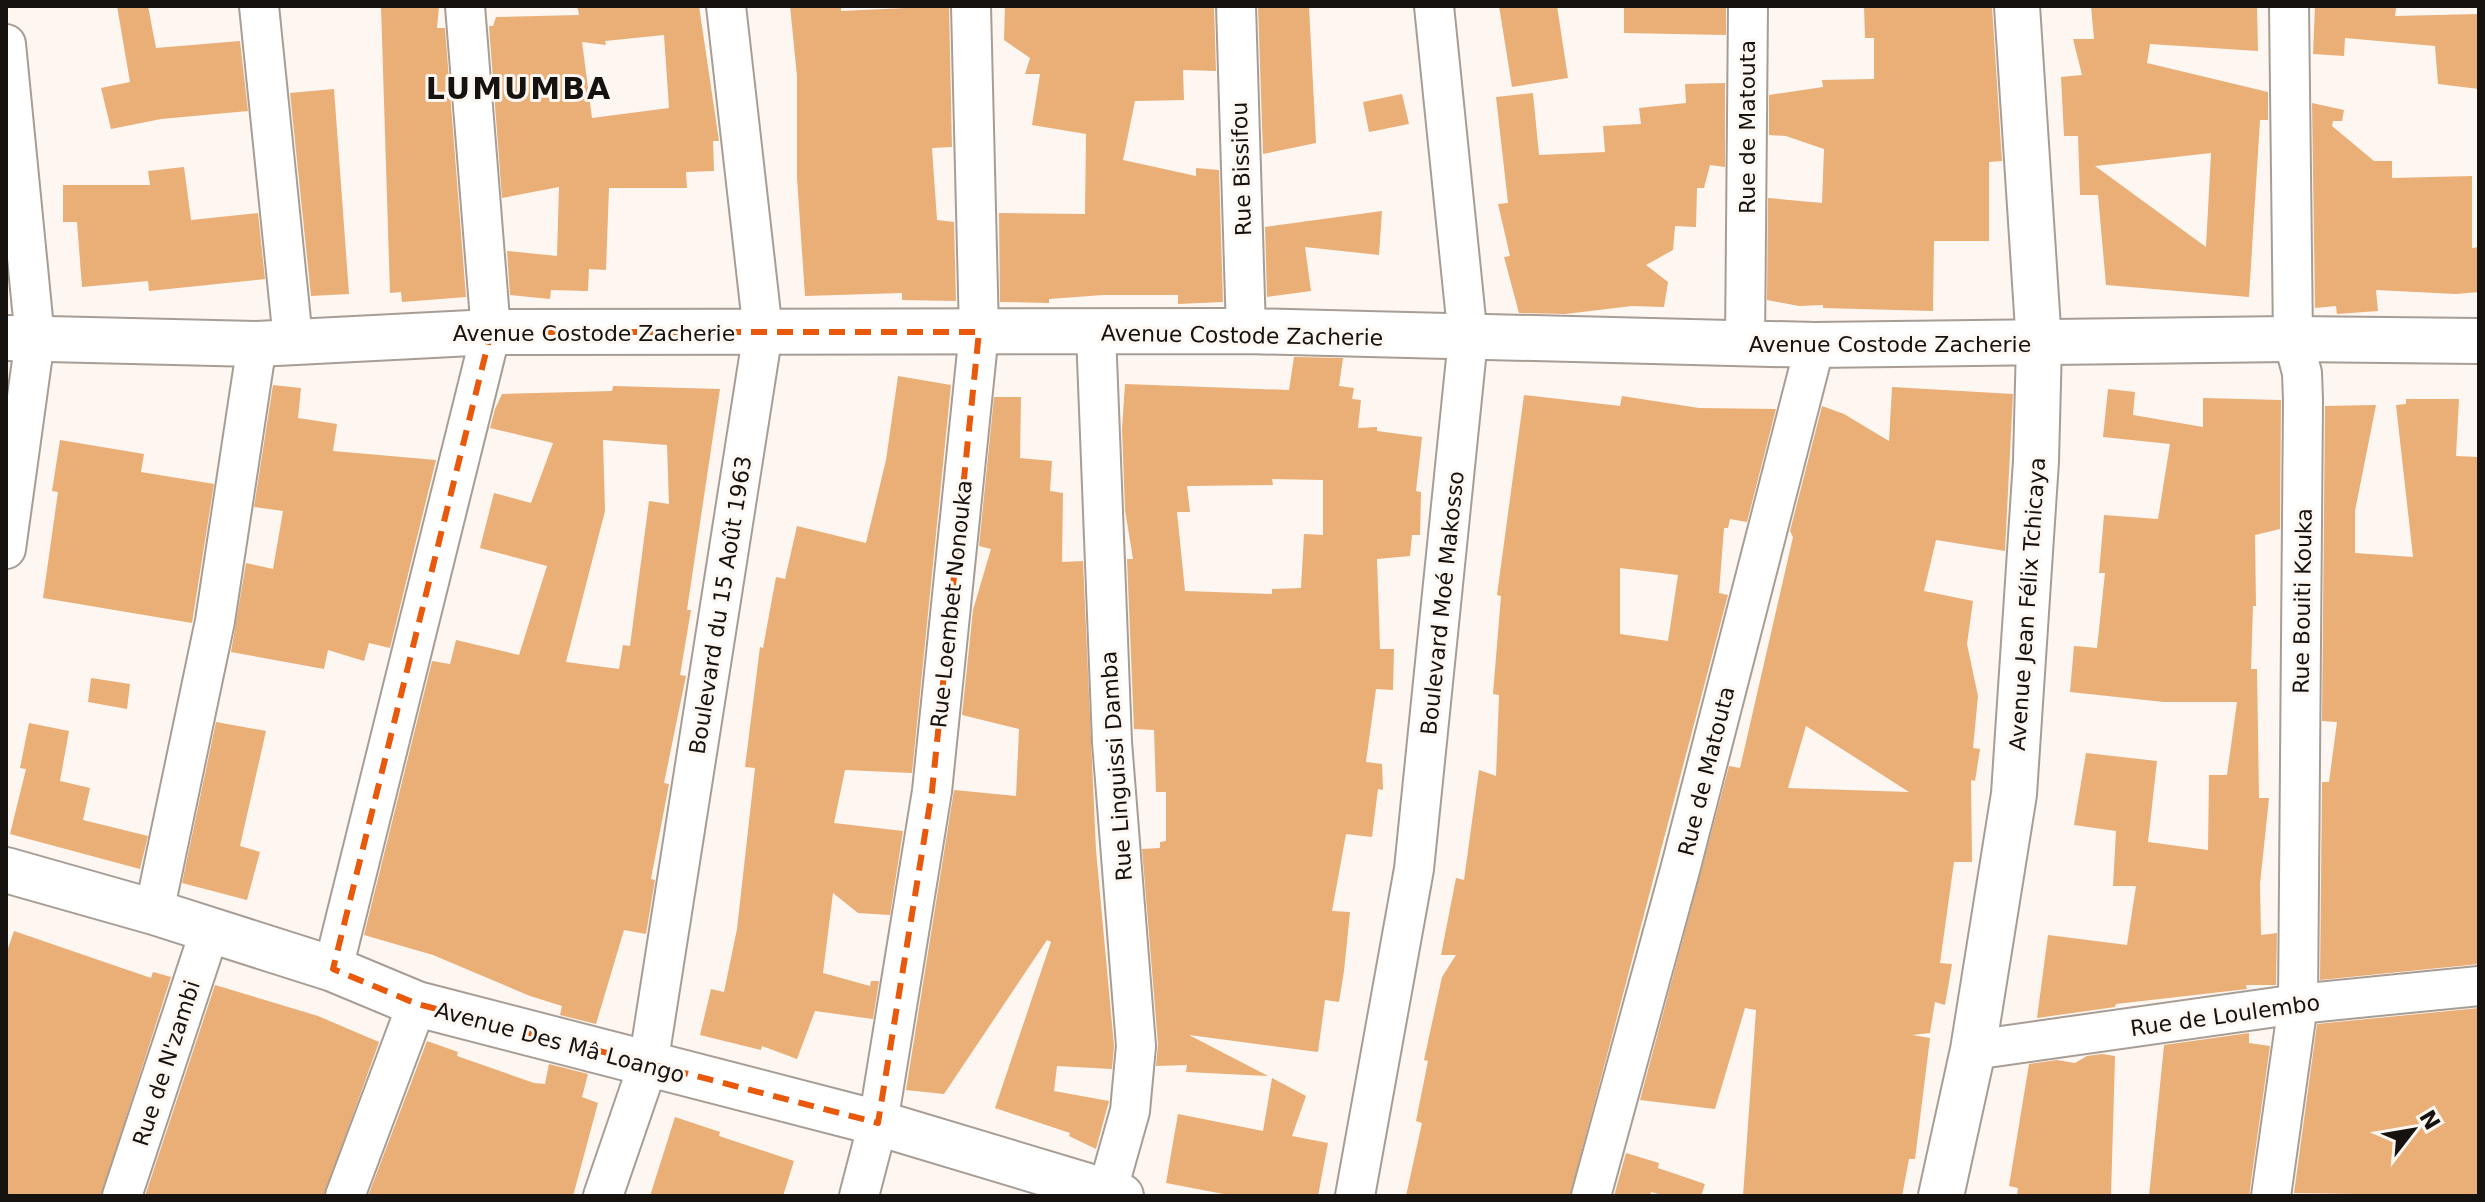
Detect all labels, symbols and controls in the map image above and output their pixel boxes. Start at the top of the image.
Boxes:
street label: Rue de Matouta [1735,40,1760,214]
district label: LUMUMBA [426,71,612,106]
street label: Rue Bissifou [1227,102,1256,236]
street label: Avenue Costode Zacherie [453,321,735,346]
street label: Avenue Costode Zacherie [1101,321,1383,350]
street label: Avenue Costode Zacherie [1749,332,2031,357]
street label: Boulevard du 15 Août 1963 [685,454,756,756]
street label: Avenue Jean Félix Tchicaya [2005,456,2050,752]
street label: Boulevard Moé Makosso [1416,470,1469,736]
street label: Rue Loembet Nonouka [926,479,977,729]
street label: Rue Bouiti Kouka [2288,508,2317,694]
street label: Rue Linguissi Damba [1096,650,1137,882]
street label: Rue de Matouta [1673,684,1740,859]
street label: Rue de N'zambi [128,977,205,1149]
street label: Rue de Loulembo [2129,990,2321,1041]
street label: Avenue Des Mâ Loango [432,997,687,1088]
north arrow [2373,1090,2453,1170]
text: N [2414,1106,2445,1134]

